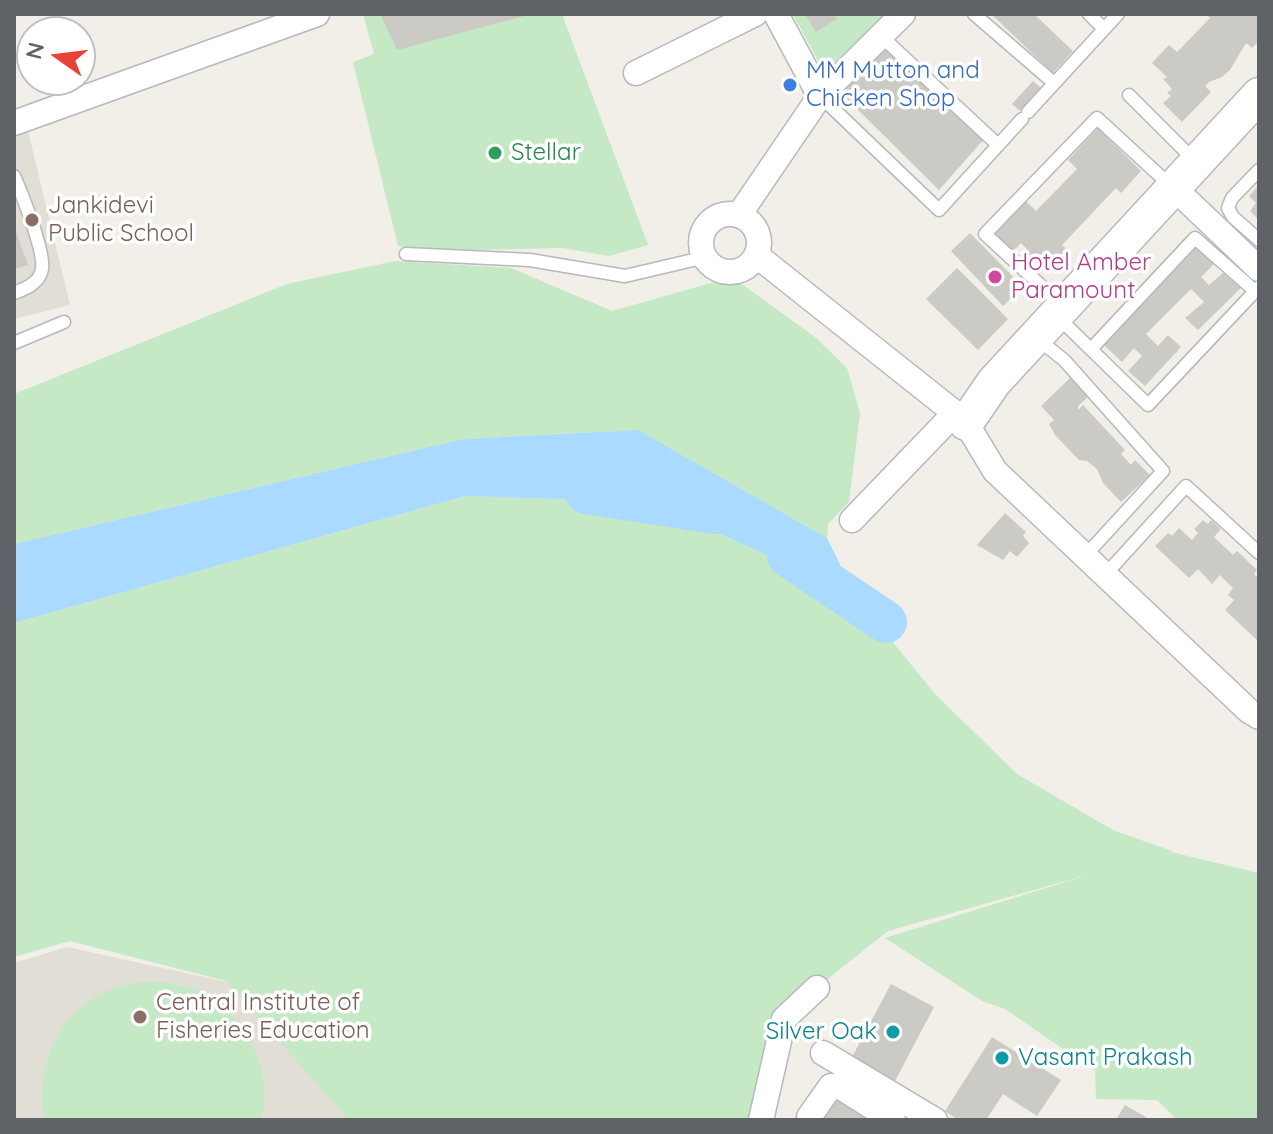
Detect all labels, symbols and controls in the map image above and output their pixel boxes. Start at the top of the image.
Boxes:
north arrow [16,16,96,96]
text: N [19,39,50,62]
place label: MM Mutton and Chicken Shop [806,57,980,113]
marker: MM Mutton and Chicken Shop [781,76,799,94]
place label: Stellar [511,139,581,167]
marker: Stellar [486,144,504,162]
place label: Jankidevi Public School [48,192,194,248]
marker: Jankidevi Public School [23,211,41,229]
place label: Hotel Amber Paramount [1011,249,1151,305]
marker: Hotel Amber Paramount [986,268,1004,286]
place label: Central Institute of Fisheries Education [156,989,370,1045]
marker: Central Institute of Fisheries Education [131,1008,149,1026]
place label: Silver Oak [766,1018,877,1046]
marker: Silver Oak [884,1023,902,1041]
place label: Vasant Prakash [1018,1044,1193,1072]
marker: Vasant Prakash [993,1049,1011,1067]

